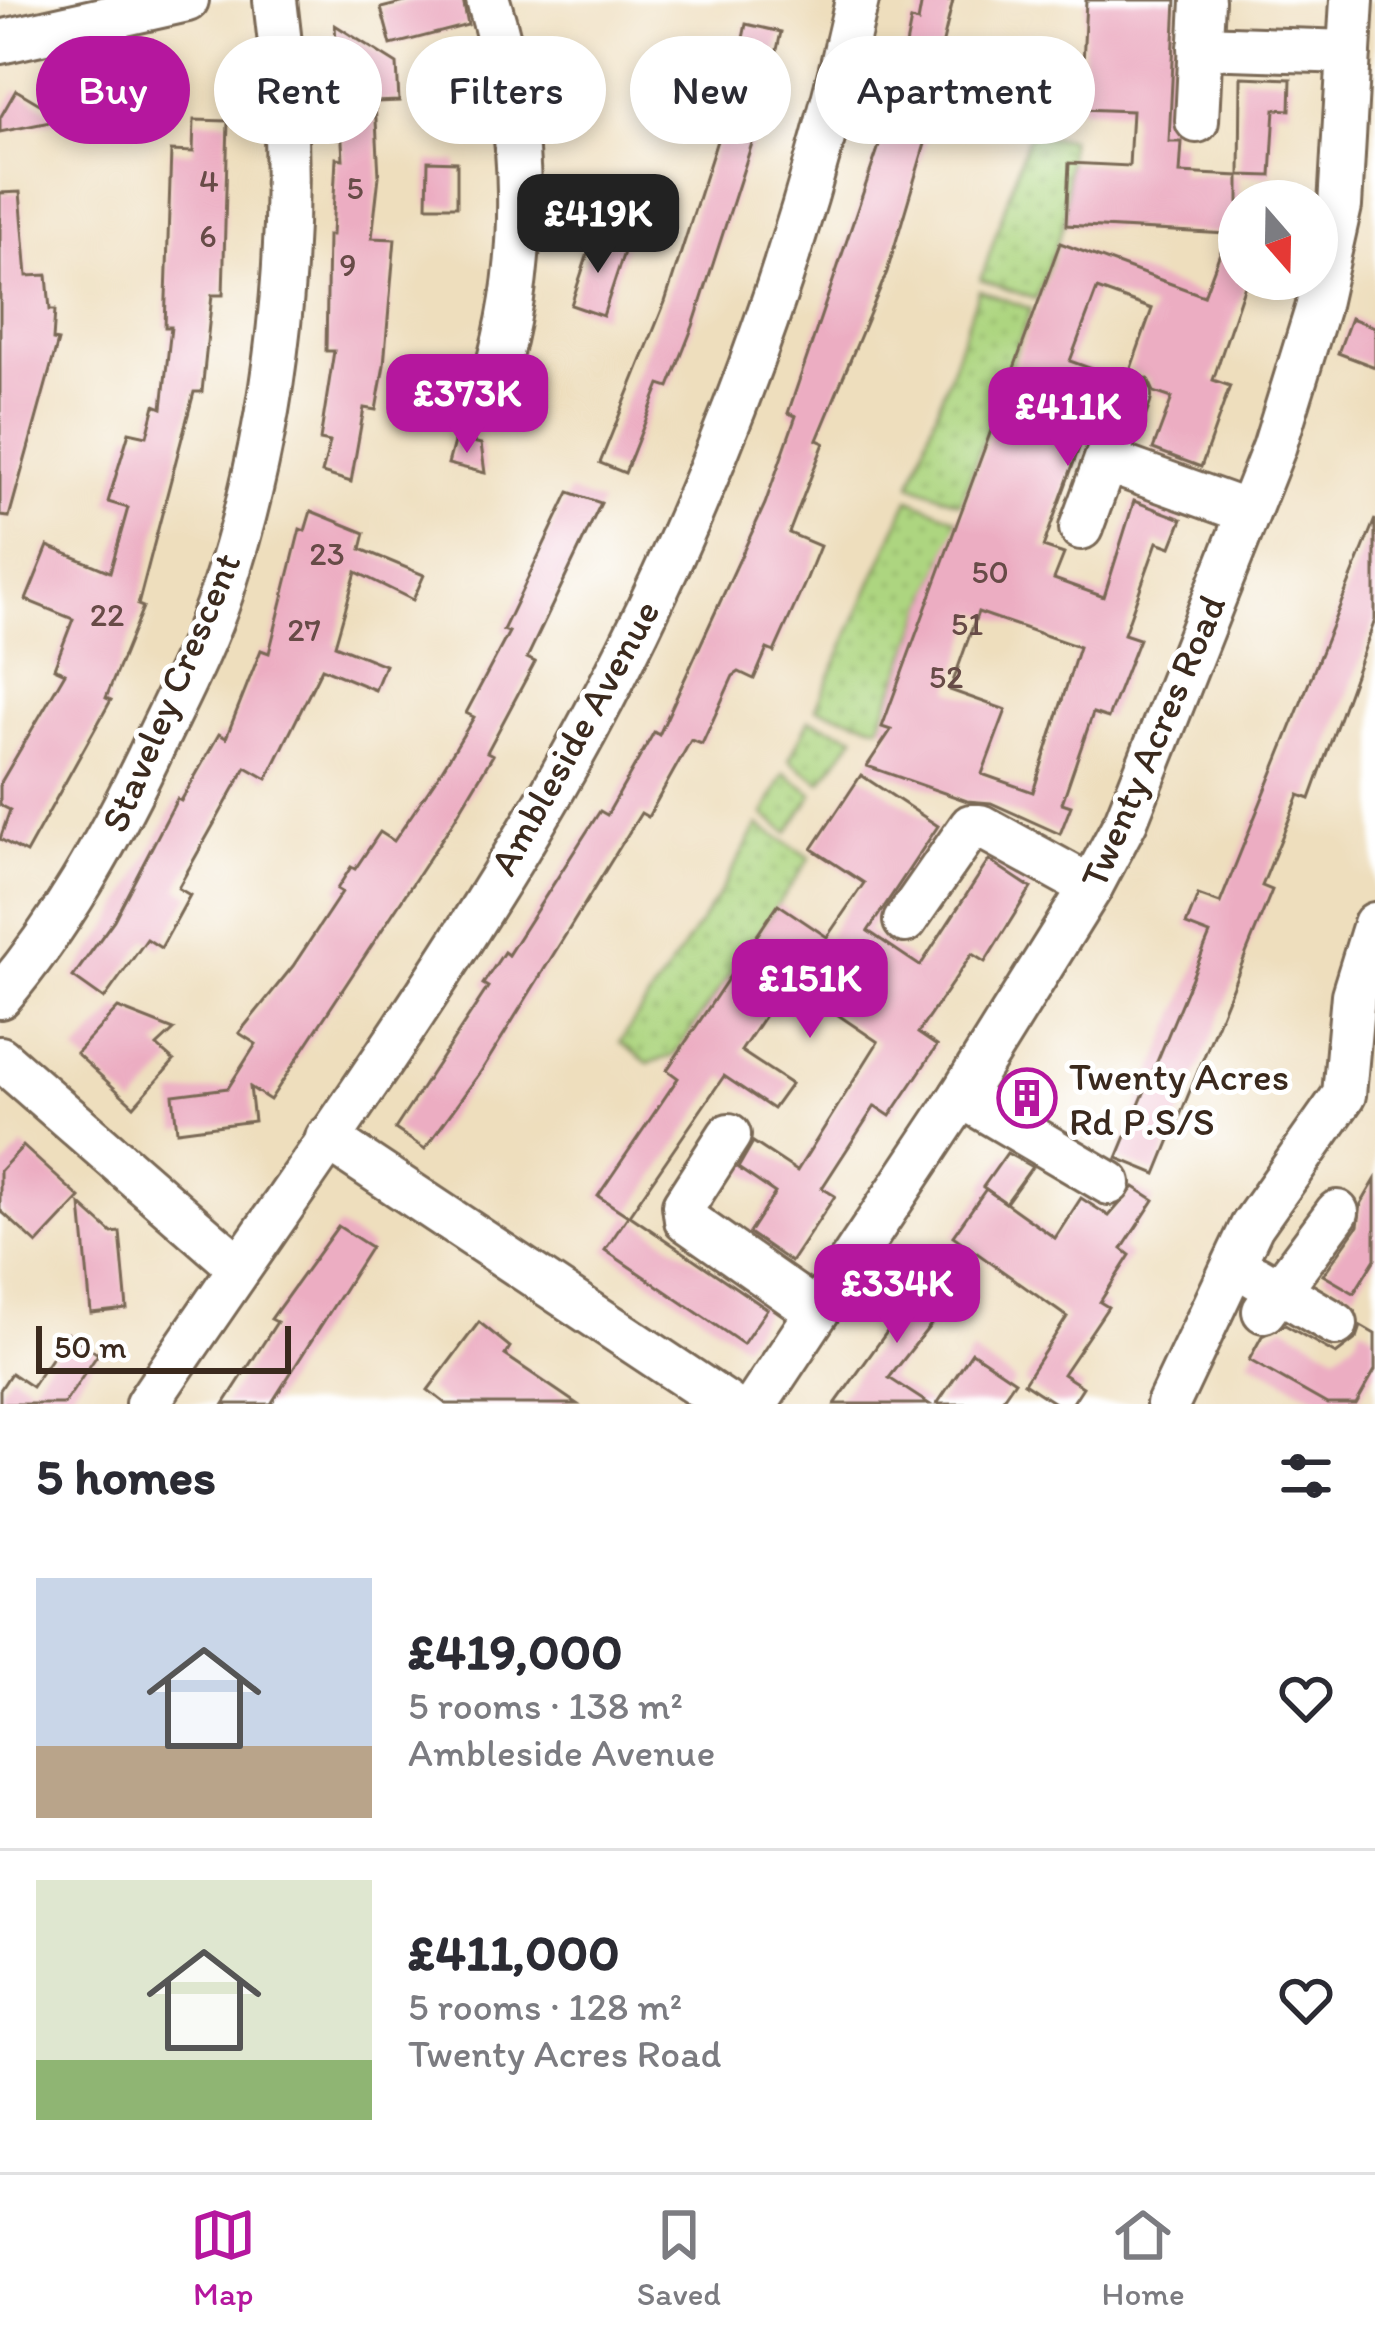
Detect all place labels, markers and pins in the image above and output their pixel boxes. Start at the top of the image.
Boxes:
pin: £419K [514,174,682,276]
pin: £373K [383,354,551,456]
pin: £411K [984,367,1152,469]
pin: £151K [726,939,894,1041]
place label: Twenty Acres Rd P.S/S [1069,1053,1289,1145]
building icon: Twenty Acres Rd P.S/S [996,1067,1058,1129]
pin: £334K [813,1244,981,1346]

